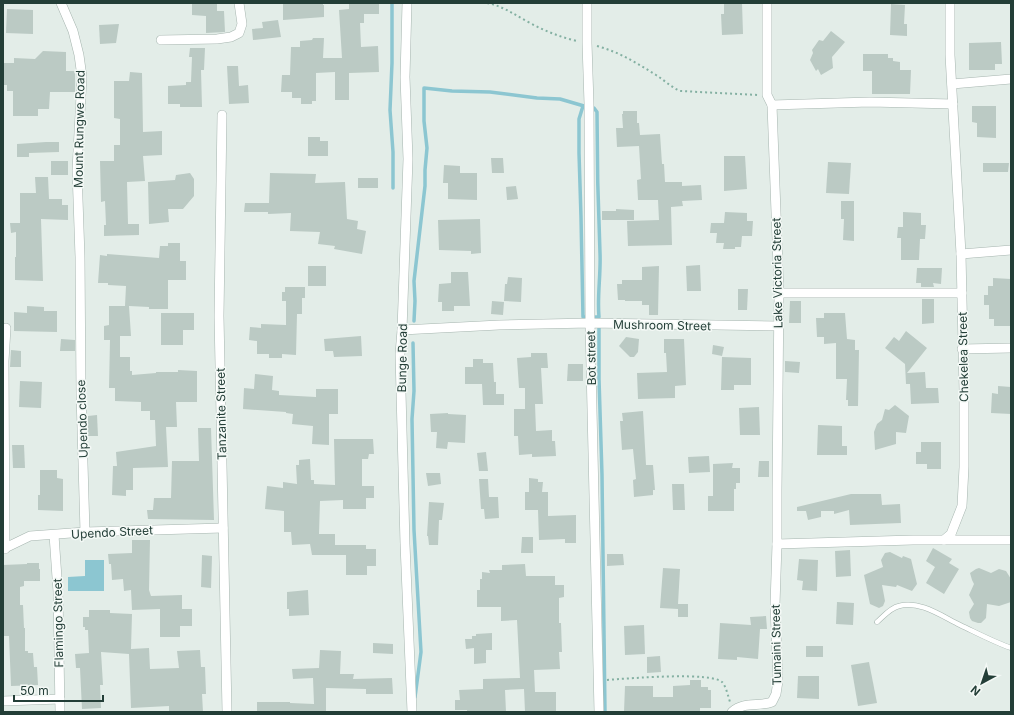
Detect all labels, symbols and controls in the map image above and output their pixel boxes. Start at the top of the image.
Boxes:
street label: Mount Rungwe Road [70,70,88,188]
street label: Lake Victoria Street [769,217,785,329]
street label: Chekelea Street [955,312,971,402]
street label: Mushroom Street [613,317,711,333]
street label: Bunge Road [394,324,410,392]
street label: Bot street [583,330,599,386]
street label: Tanzanite Street [213,368,229,460]
street label: Upendo close [73,379,91,459]
street label: Upendo Street [71,522,153,542]
street label: Flamingo Street [50,578,66,668]
street label: Tumaini Street [768,604,784,686]
north arrow [962,663,1002,703]
scale bar [14,677,103,703]
text: 50 m [20,683,49,698]
text: N [968,683,983,699]

